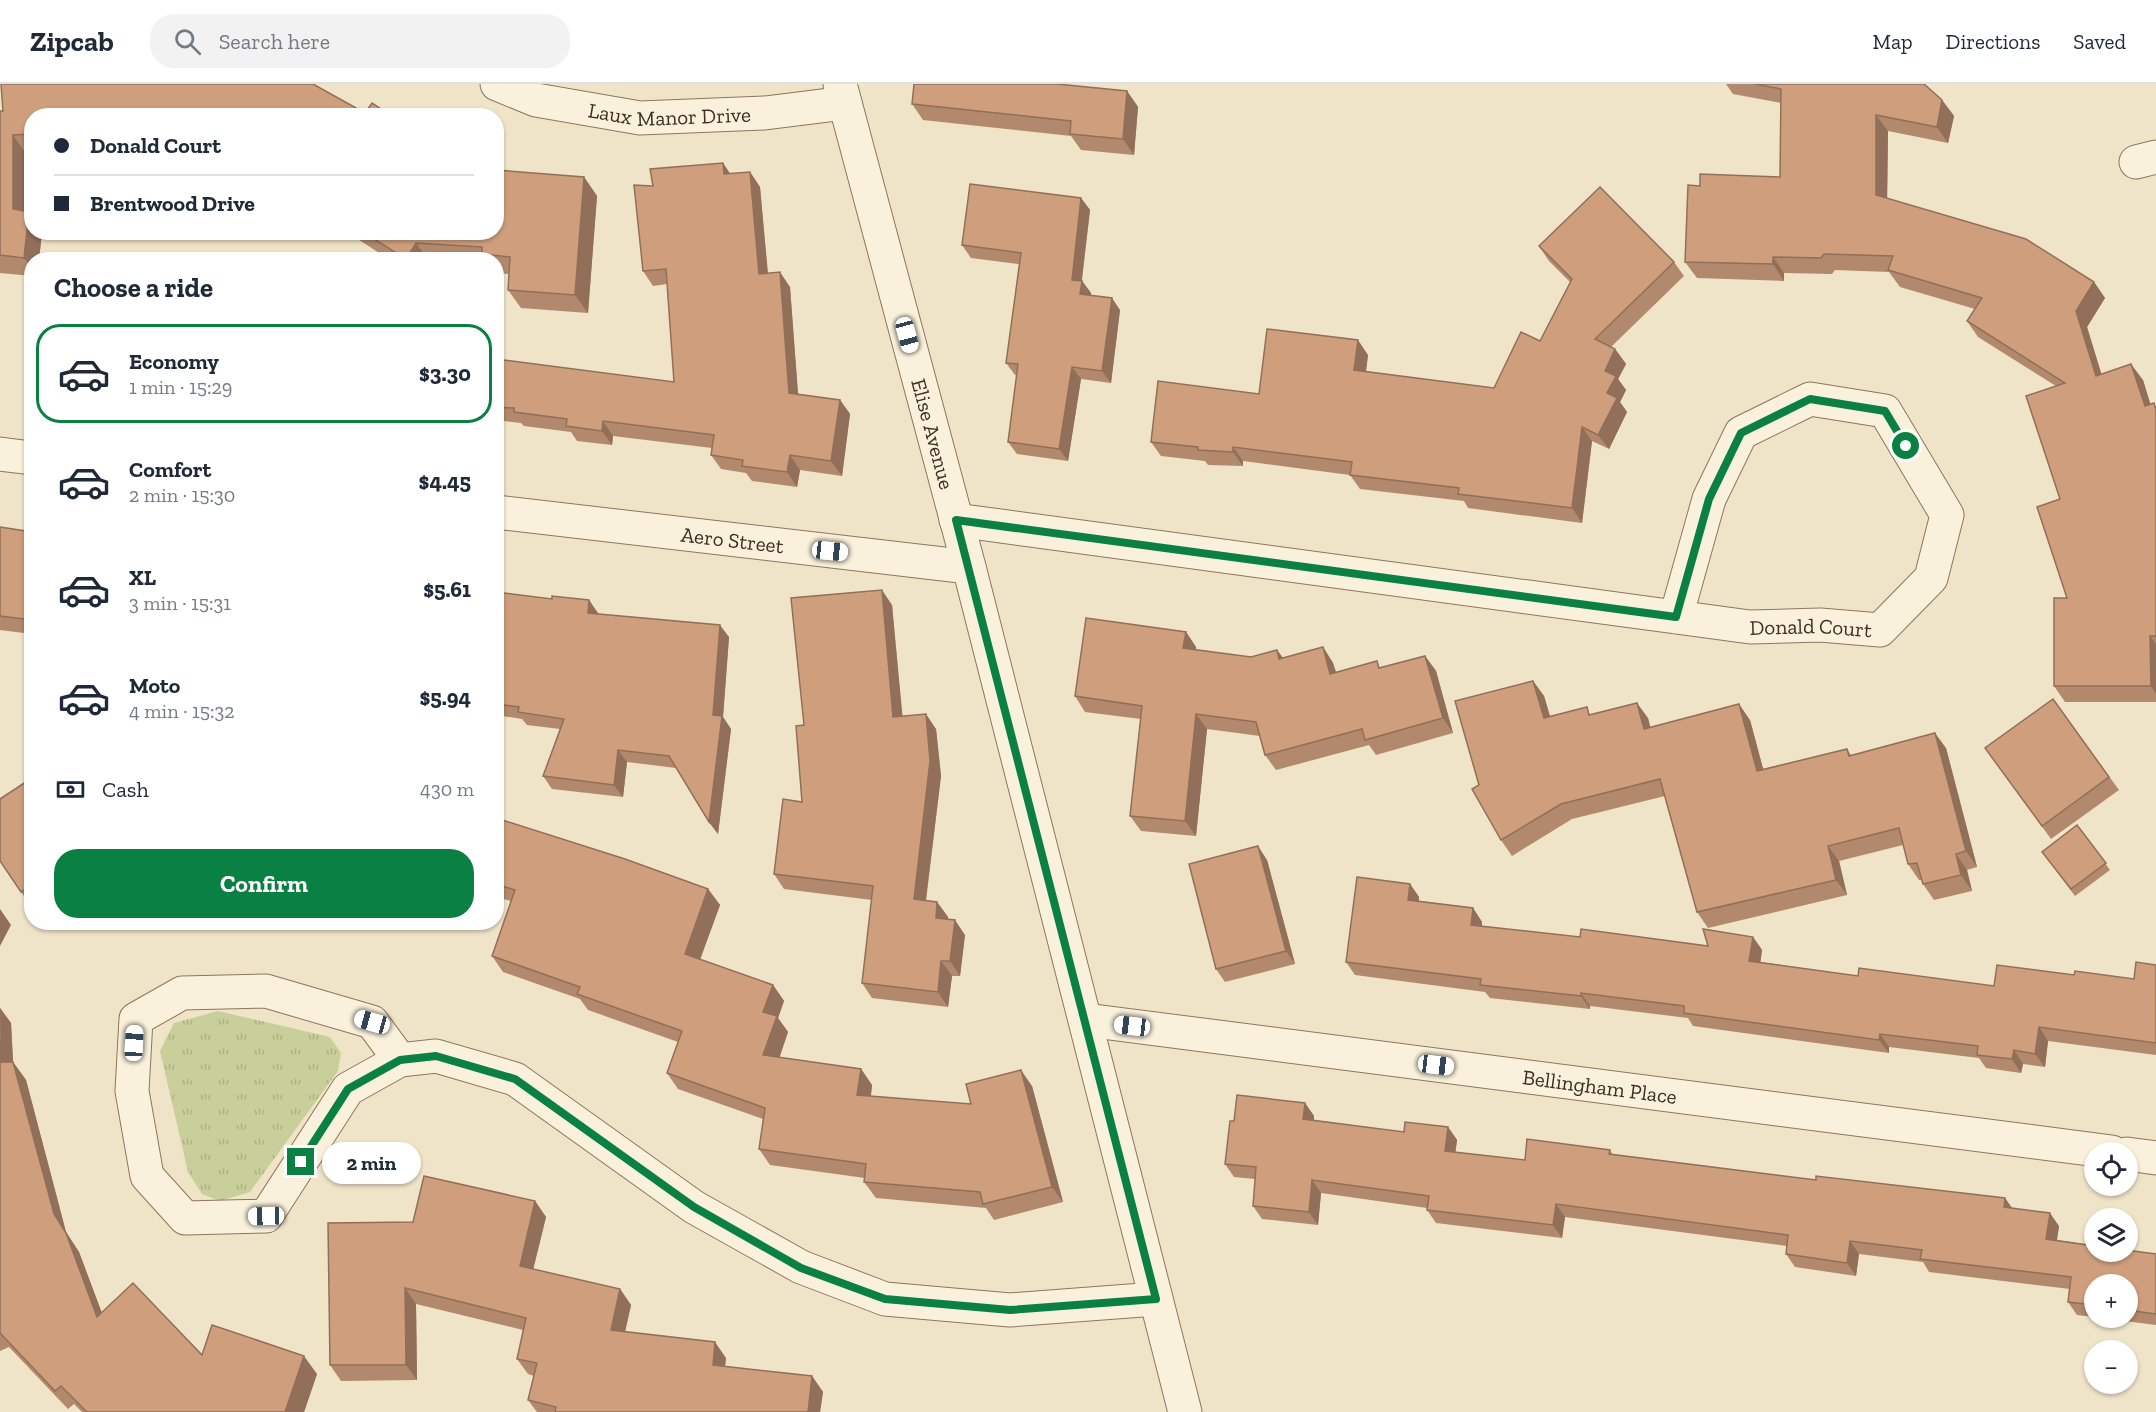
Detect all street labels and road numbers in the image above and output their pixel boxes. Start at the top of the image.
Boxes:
street label: Laux Manor Drive [586,97,751,131]
street label: Elise Avenue [907,376,960,492]
street label: Aero Street [680,521,785,558]
street label: Donald Court [1749,612,1873,642]
street label: Bellingham Place [1521,1064,1679,1108]

